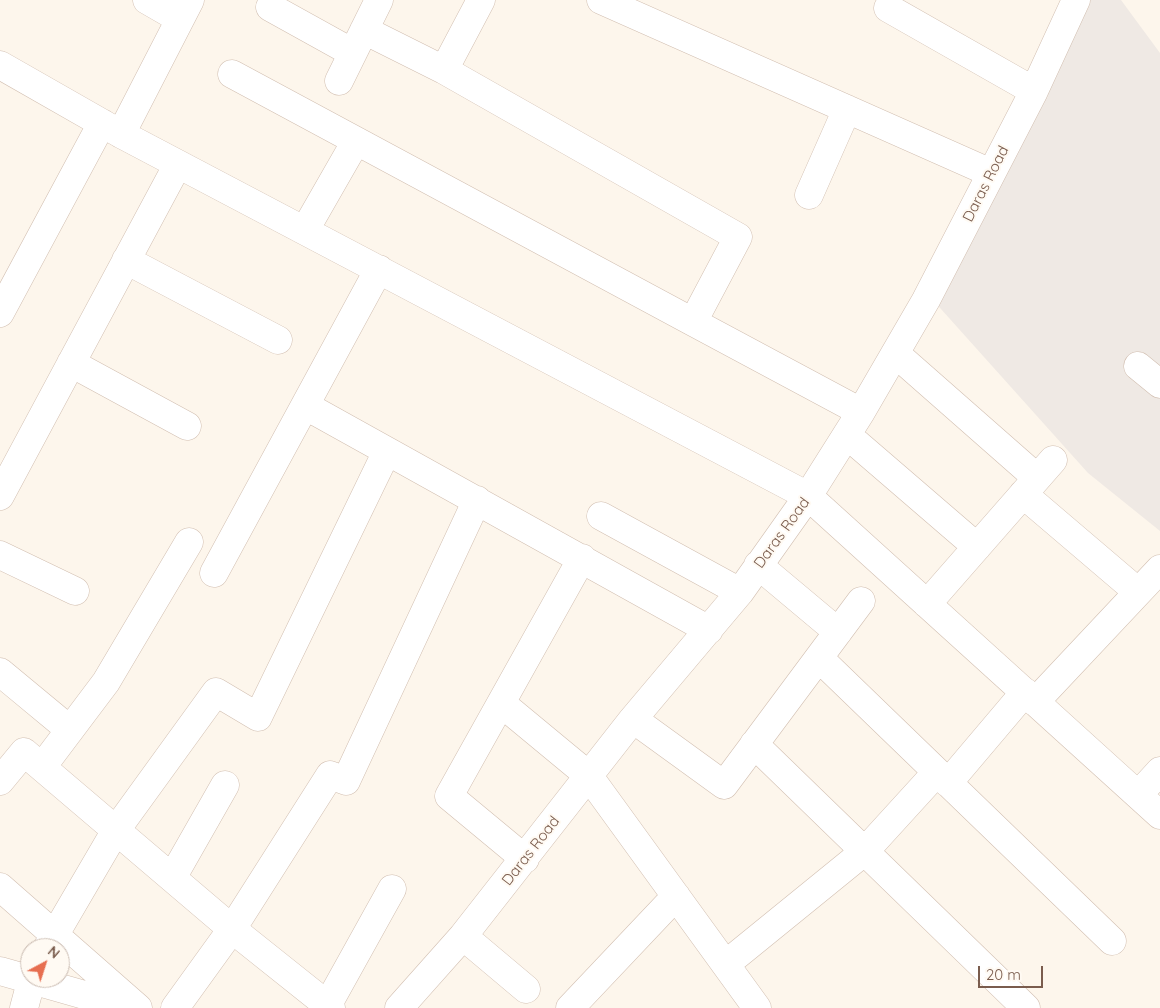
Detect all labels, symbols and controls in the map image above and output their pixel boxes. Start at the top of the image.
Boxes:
street label: Daras Road [959,143,1013,225]
street label: Daras Road [750,494,814,572]
street label: Daras Road [498,813,564,889]
north arrow [20,938,70,988]
text: N [44,942,64,962]
scale bar [980,956,1045,988]
text: 20 m [986,965,1021,984]

